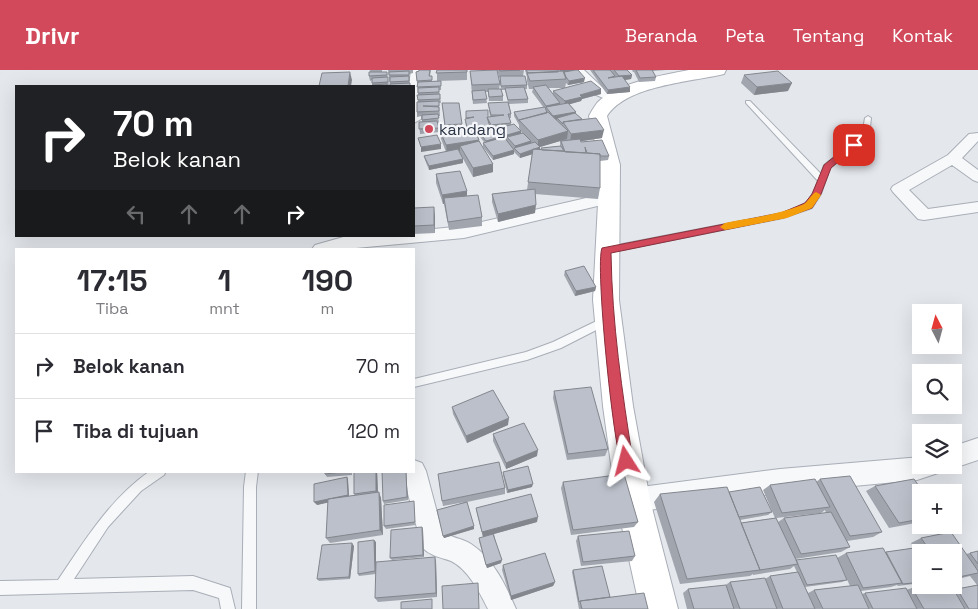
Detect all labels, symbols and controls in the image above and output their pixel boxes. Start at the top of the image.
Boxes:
text: Drivr [25,20,80,51]
text: Beranda [625,24,697,47]
text: Peta [725,24,765,47]
text: Tentang [793,24,864,47]
text: Kontak [892,24,953,47]
text: 70 m [113,102,194,146]
icon: right [30,105,95,170]
place label: kandang [439,119,506,140]
marker: kandang [423,123,435,135]
pin [833,124,875,166]
icon: arrive [840,131,868,159]
text: Belok kanan [113,145,241,173]
icon: left [122,200,150,228]
icon: ahead [175,200,203,228]
icon: ahead [228,200,256,228]
icon: right [281,200,309,228]
text: 17:15 [77,261,147,300]
text: 1 [218,261,231,300]
text: 190 [302,261,353,300]
text: Tiba [96,298,128,319]
text: mnt [209,298,240,319]
text: m [321,298,334,319]
north arrow [912,304,962,354]
map controls [912,304,962,594]
icon: right [30,352,58,380]
text: Belok kanan [73,354,185,379]
text: 70 m [356,354,400,379]
button: search [912,364,962,414]
icon: arrive [30,417,58,445]
text: Tiba di tujuan [73,419,199,444]
text: 120 m [347,419,400,444]
button: layers [912,424,962,474]
position arrow [599,434,651,486]
button: + [912,484,962,534]
button: − [912,544,962,594]

